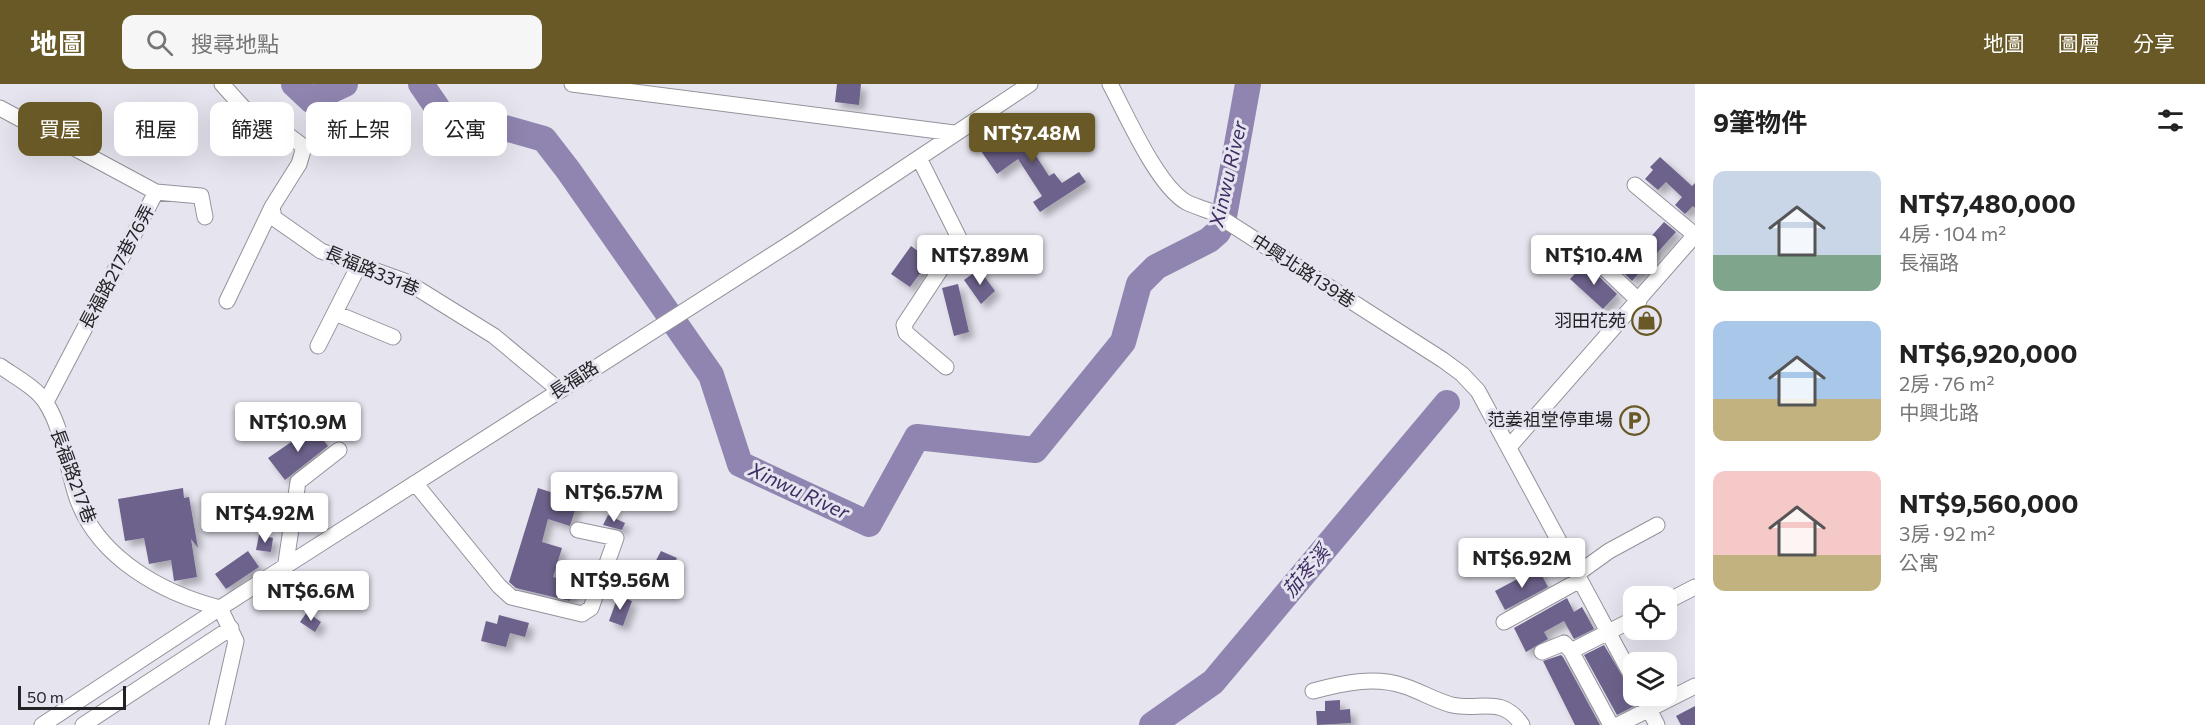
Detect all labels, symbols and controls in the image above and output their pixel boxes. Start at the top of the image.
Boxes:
search box [122,15,542,69]
text: 地圖 [30,26,86,60]
icon: search [143,26,176,59]
text: 搜尋地點 [191,30,279,57]
text: 地圖 [1983,30,2025,55]
text: 圖層 [2058,30,2100,55]
text: 分享 [2133,30,2175,55]
chip: 買屋 [18,102,102,156]
chip: 租屋 [114,102,198,156]
chip: 篩選 [210,102,294,156]
chip: 新上架 [306,102,411,156]
chip: 公寓 [423,102,507,156]
icon: filters [2154,104,2187,137]
text: 9筆物件 [1713,106,1807,137]
pin: NT$7.48M [970,113,1094,164]
water label: Xinwu River [1203,118,1251,230]
text: NT$7.48M [983,120,1081,144]
text: NT$7,480,000 [1899,187,2076,218]
icon: home [1761,195,1833,267]
street label: 長福路217巷76弄 [74,201,158,332]
text: 4房 · 104 m² [1899,221,2006,245]
street label: 中興北路139巷 [1248,229,1359,312]
pin: NT$7.89M [918,235,1042,286]
pin: NT$10.4M [1532,235,1656,286]
street label: 長福路331巷 [322,240,423,300]
text: NT$7.89M [931,242,1029,266]
text: NT$10.4M [1545,242,1643,266]
text: 長福路 [1899,250,1959,274]
shop icon: 羽田花苑 [1631,305,1663,337]
place label: 羽田花苑 [1554,309,1626,331]
text: NT$6,920,000 [1899,337,2077,368]
icon: home [1761,345,1833,417]
street label: 長福路 [545,355,602,403]
text: 2房 · 76 m² [1899,371,1994,395]
text: 中興北路 [1899,400,1979,424]
pin: NT$10.9M [236,402,360,453]
parking icon: 范姜祖堂停車場 [1618,404,1650,436]
place label: 范姜祖堂停車場 [1487,408,1613,430]
text: NT$10.9M [249,409,347,433]
street label: 長福路217巷 [47,425,101,526]
water label: Xinwu River [745,456,854,524]
pin: NT$6.57M [552,472,676,523]
text: NT$6.57M [565,479,663,503]
text: NT$9,560,000 [1899,487,2079,518]
pin: NT$4.92M [203,493,327,544]
icon: home [1761,495,1833,567]
text: NT$4.92M [215,500,315,524]
text: 3房 · 92 m² [1899,521,1995,545]
water label: 茄苳溪 [1277,537,1336,601]
pin: NT$6.92M [1460,538,1584,589]
text: NT$6.92M [1472,545,1572,569]
text: 公寓 [1899,550,1939,574]
pin: NT$9.56M [558,560,682,611]
text: NT$9.56M [570,567,670,591]
pin: NT$6.6M [256,571,366,622]
text: NT$6.6M [267,578,355,602]
map controls [1623,586,1677,706]
button: locate [1623,586,1677,640]
button: layers [1623,652,1677,706]
scale bar [18,683,126,710]
text: 50 m [27,687,64,706]

